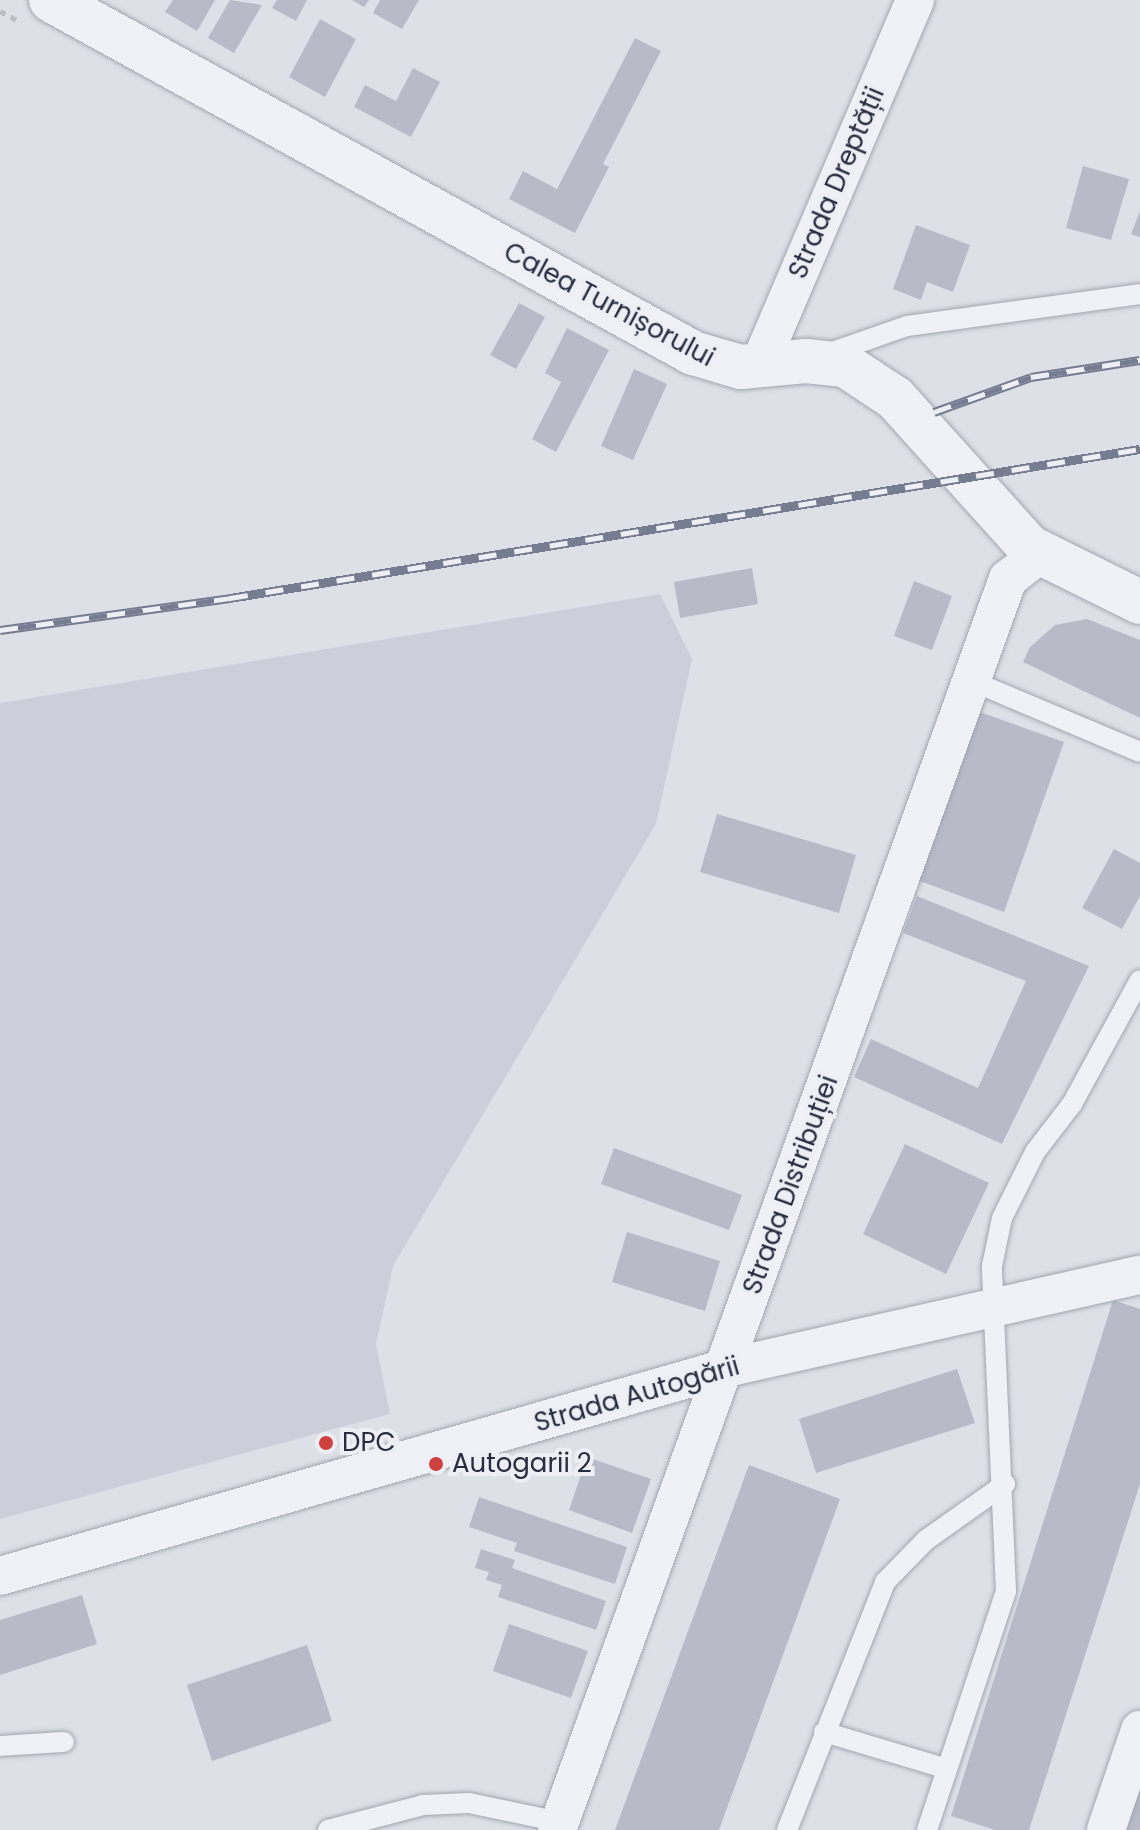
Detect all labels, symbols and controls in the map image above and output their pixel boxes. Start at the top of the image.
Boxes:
street label: Strada Dreptății [783,82,891,284]
street label: Calea Turnișorului [498,236,720,374]
street label: Strada Distribuției [737,1071,845,1299]
street label: Strada Autogării [531,1351,743,1439]
place label: DPC [342,1427,396,1459]
marker: DPC [317,1434,335,1452]
place label: Autogarii 2 [452,1448,592,1480]
marker: Autogarii 2 [427,1455,445,1473]

